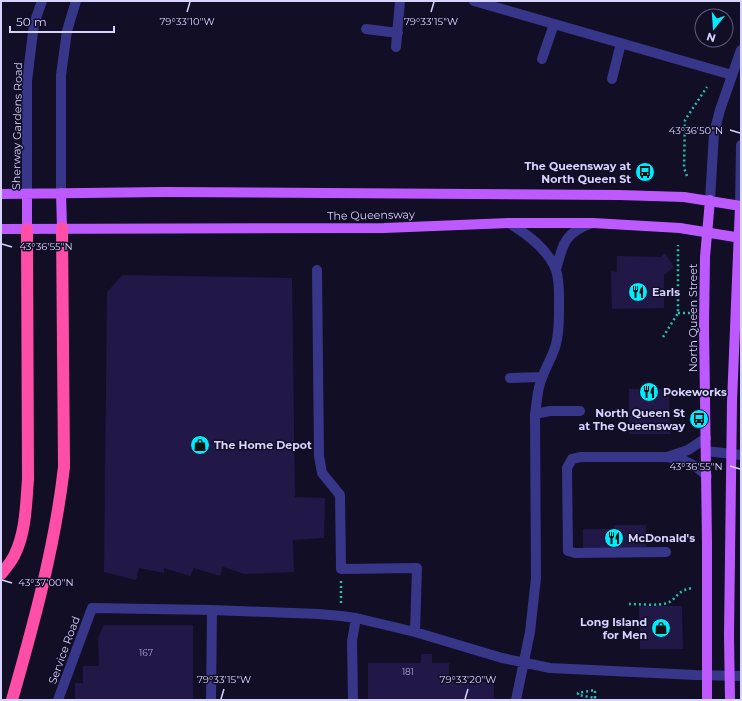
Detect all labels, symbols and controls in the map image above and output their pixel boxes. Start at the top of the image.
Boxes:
scale bar [10,8,114,34]
north arrow [694,8,734,48]
text: 50 m [16,14,47,29]
text: 79°33'10"W [159,15,215,28]
text: 79°33'15"W [404,15,458,28]
text: N [705,30,717,46]
street label: Sherway Gardens Road [9,62,25,190]
text: 43°36'50"N [669,124,723,137]
place label: The Queensway at North Queen St [524,159,631,186]
bus stop icon: The Queensway at North Queen St [634,161,656,183]
street label: The Queensway [327,207,415,223]
text: 43°36'55"N [19,240,73,253]
street label: North Queen Street [686,263,700,372]
restaurant icon: Earls [627,281,649,303]
place label: Earls [652,285,680,299]
restaurant icon: Pokeworks [638,381,660,403]
place label: Pokeworks [663,385,727,399]
place label: North Queen St at The Queensway [578,406,685,433]
bus stop icon: North Queen St at The Queensway [688,408,710,430]
shop icon: The Home Depot [189,434,211,456]
place label: The Home Depot [214,438,312,452]
text: 43°36'55"N [669,460,723,473]
restaurant icon: McDonald's [603,527,625,549]
place label: McDonald's [628,531,695,545]
text: 43°37'00"N [18,576,74,589]
street label: Service Road [45,614,83,686]
place label: Long Island for Men [580,615,647,642]
shop icon: Long Island for Men [650,617,672,639]
house number: 167 [139,647,153,658]
house number: 181 [402,666,414,677]
text: 79°33'15"W [197,673,251,686]
text: 79°33'20"W [440,673,496,686]

